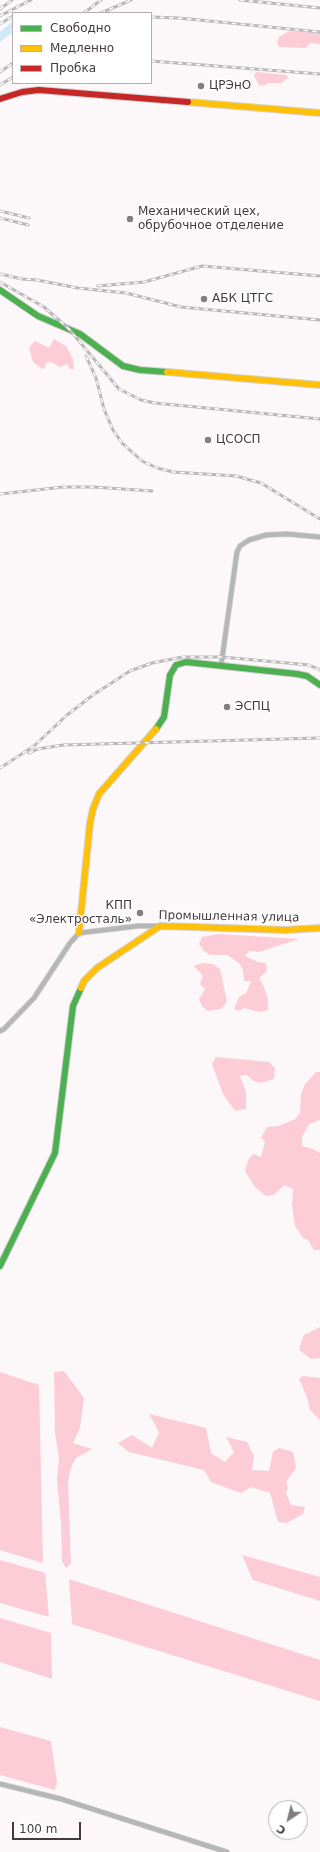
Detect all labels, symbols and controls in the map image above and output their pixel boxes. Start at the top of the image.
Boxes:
legend [12,12,152,84]
text: Свободно [50,21,111,35]
text: Медленно [50,41,114,55]
text: Пробка [50,61,96,75]
place label: ЦРЭнО [209,79,251,93]
marker: ЦРЭнО [196,81,206,91]
place label: Механический цех, обрубочное отделение [138,205,284,233]
marker: Механический цех, обрубочное отделение [125,214,135,224]
place label: АБК ЦТГС [212,292,273,306]
marker: АБК ЦТГС [199,294,209,304]
place label: ЦСОСП [216,433,261,447]
marker: ЦСОСП [203,435,213,445]
place label: ЭСПЦ [235,700,270,714]
marker: ЭСПЦ [222,702,232,712]
place label: КПП «Электросталь» [29,899,132,927]
marker: КПП «Электросталь» [135,908,145,918]
street label: Промышленная улица [159,909,299,925]
north arrow [268,1800,308,1840]
scale bar [14,1814,83,1840]
text: 100 m [19,1822,57,1836]
text: С [274,1822,288,1837]

